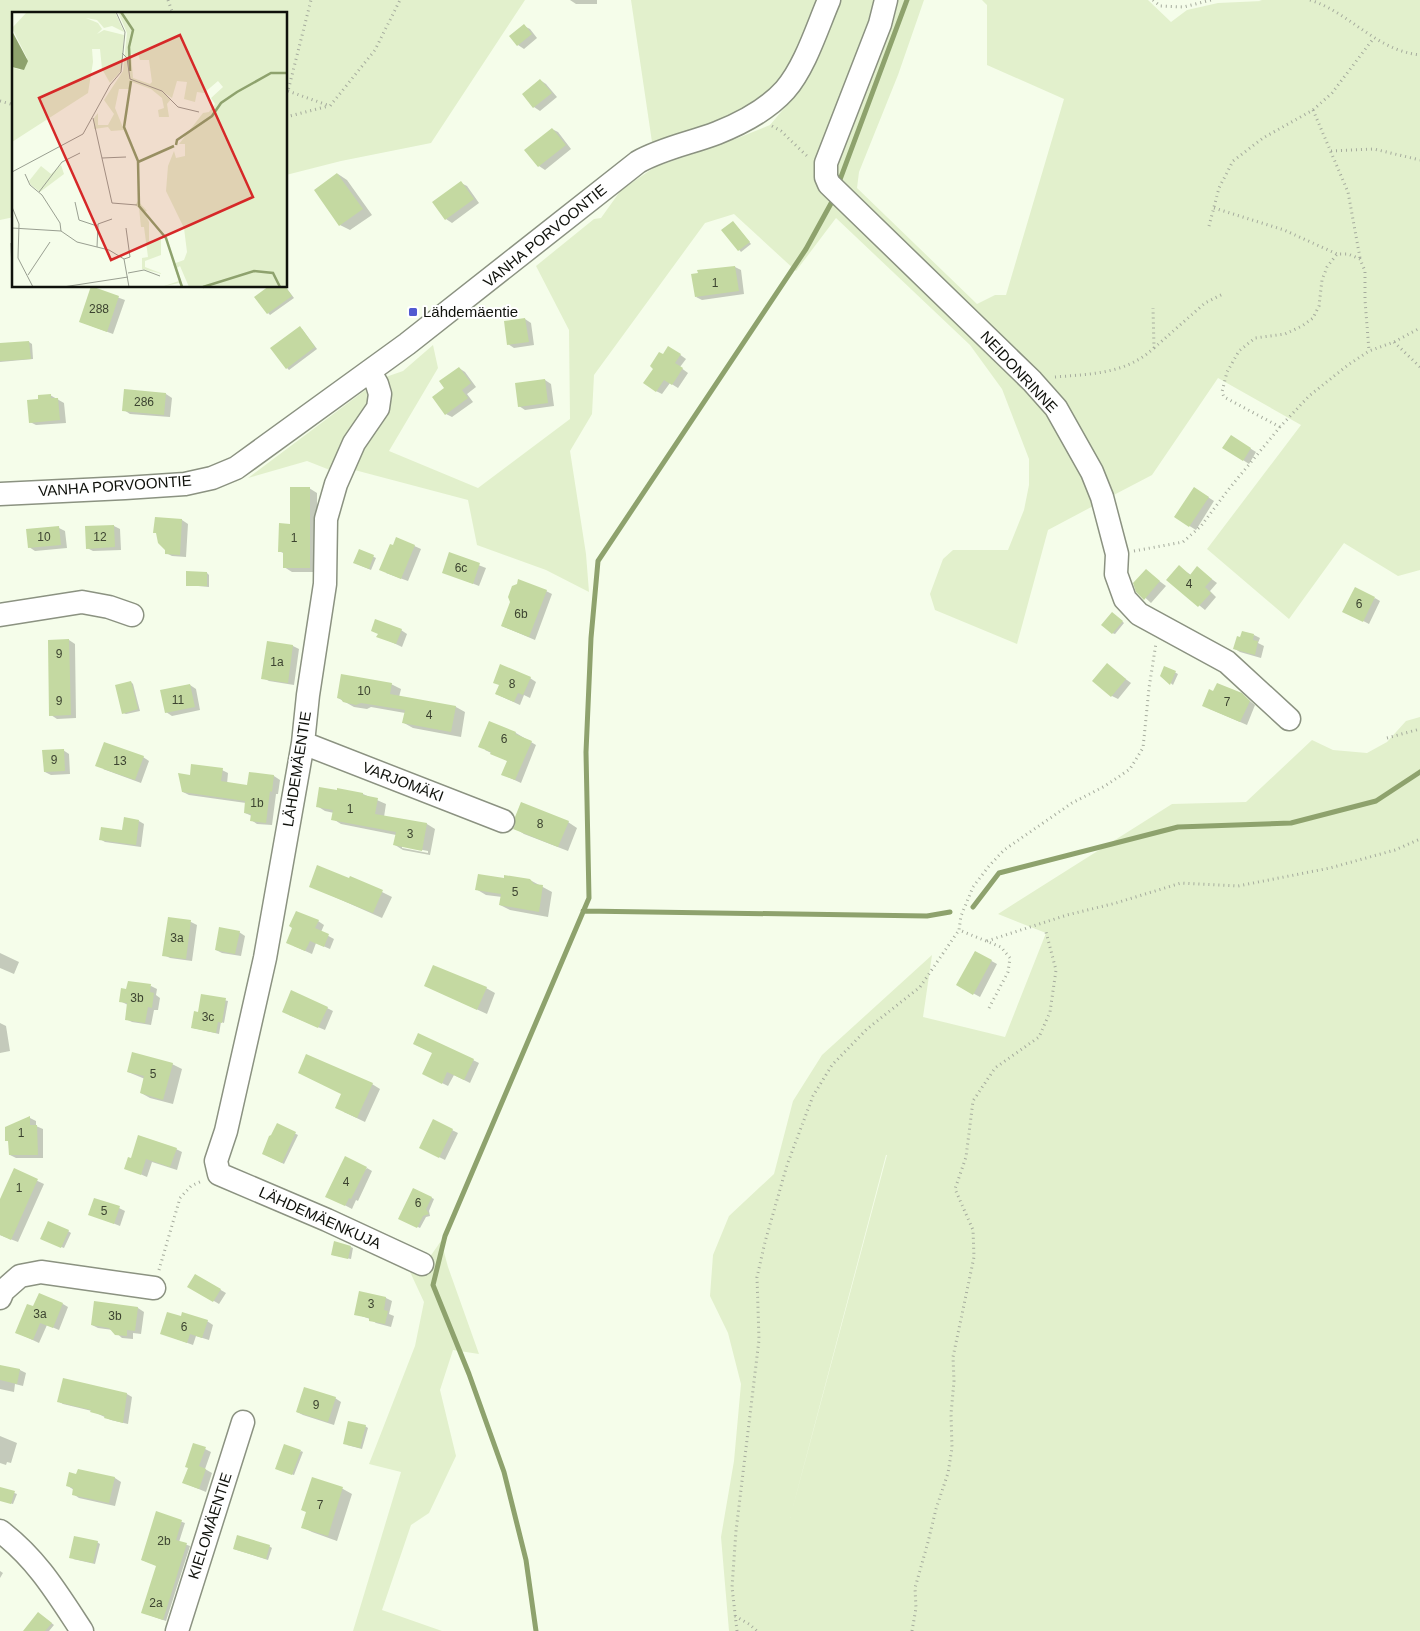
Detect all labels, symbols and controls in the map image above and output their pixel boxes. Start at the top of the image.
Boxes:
inset map [12,12,288,288]
street label: VANHA PORVOONTIE [480,181,610,291]
house number: 1 [712,276,719,290]
house number: 288 [89,302,109,316]
place label: Lähdemäentie [423,303,518,320]
marker: Lähdemäentie [407,306,419,318]
street label: NEIDONRINNE [977,327,1061,416]
house number: 286 [134,395,154,409]
street label: VANHA PORVOONTIE [38,472,192,499]
house number: 10 [37,530,51,544]
house number: 12 [93,530,107,544]
house number: 1 [291,531,298,545]
house number: 6c [455,561,467,575]
house number: 4 [1186,577,1193,591]
house number: 6 [1356,597,1363,611]
house number: 6b [514,607,528,621]
house number: 9 [56,647,63,661]
house number: 1a [270,655,284,669]
house number: 8 [509,677,516,691]
house number: 10 [357,684,371,698]
house number: 11 [172,693,185,707]
house number: 9 [56,694,63,708]
house number: 7 [1224,695,1231,709]
house number: 4 [426,708,433,722]
street label: LÄHDEMÄENTIE [279,710,314,828]
house number: 6 [501,732,508,746]
house number: 9 [51,753,58,767]
house number: 13 [113,754,127,768]
street label: VARJOMÄKI [360,758,446,805]
house number: 1b [250,796,264,810]
house number: 1 [347,802,354,816]
house number: 8 [537,817,544,831]
house number: 3 [407,827,414,841]
house number: 5 [512,885,519,899]
house number: 3a [170,931,184,945]
house number: 3b [130,991,144,1005]
house number: 3c [202,1010,214,1024]
house number: 5 [150,1067,157,1081]
house number: 1 [18,1126,25,1140]
house number: 4 [343,1175,350,1189]
house number: 1 [16,1181,23,1195]
street label: LÄHDEMÄENKUJA [257,1183,384,1252]
house number: 6 [415,1196,422,1210]
house number: 5 [101,1204,108,1218]
house number: 3 [368,1297,375,1311]
house number: 3a [33,1307,47,1321]
house number: 3b [108,1309,122,1323]
house number: 6 [181,1320,188,1334]
house number: 9 [313,1398,320,1412]
street label: KIELOMÄENTIE [184,1471,235,1581]
house number: 7 [317,1498,324,1512]
house number: 2b [157,1534,171,1548]
house number: 2a [149,1596,163,1610]

